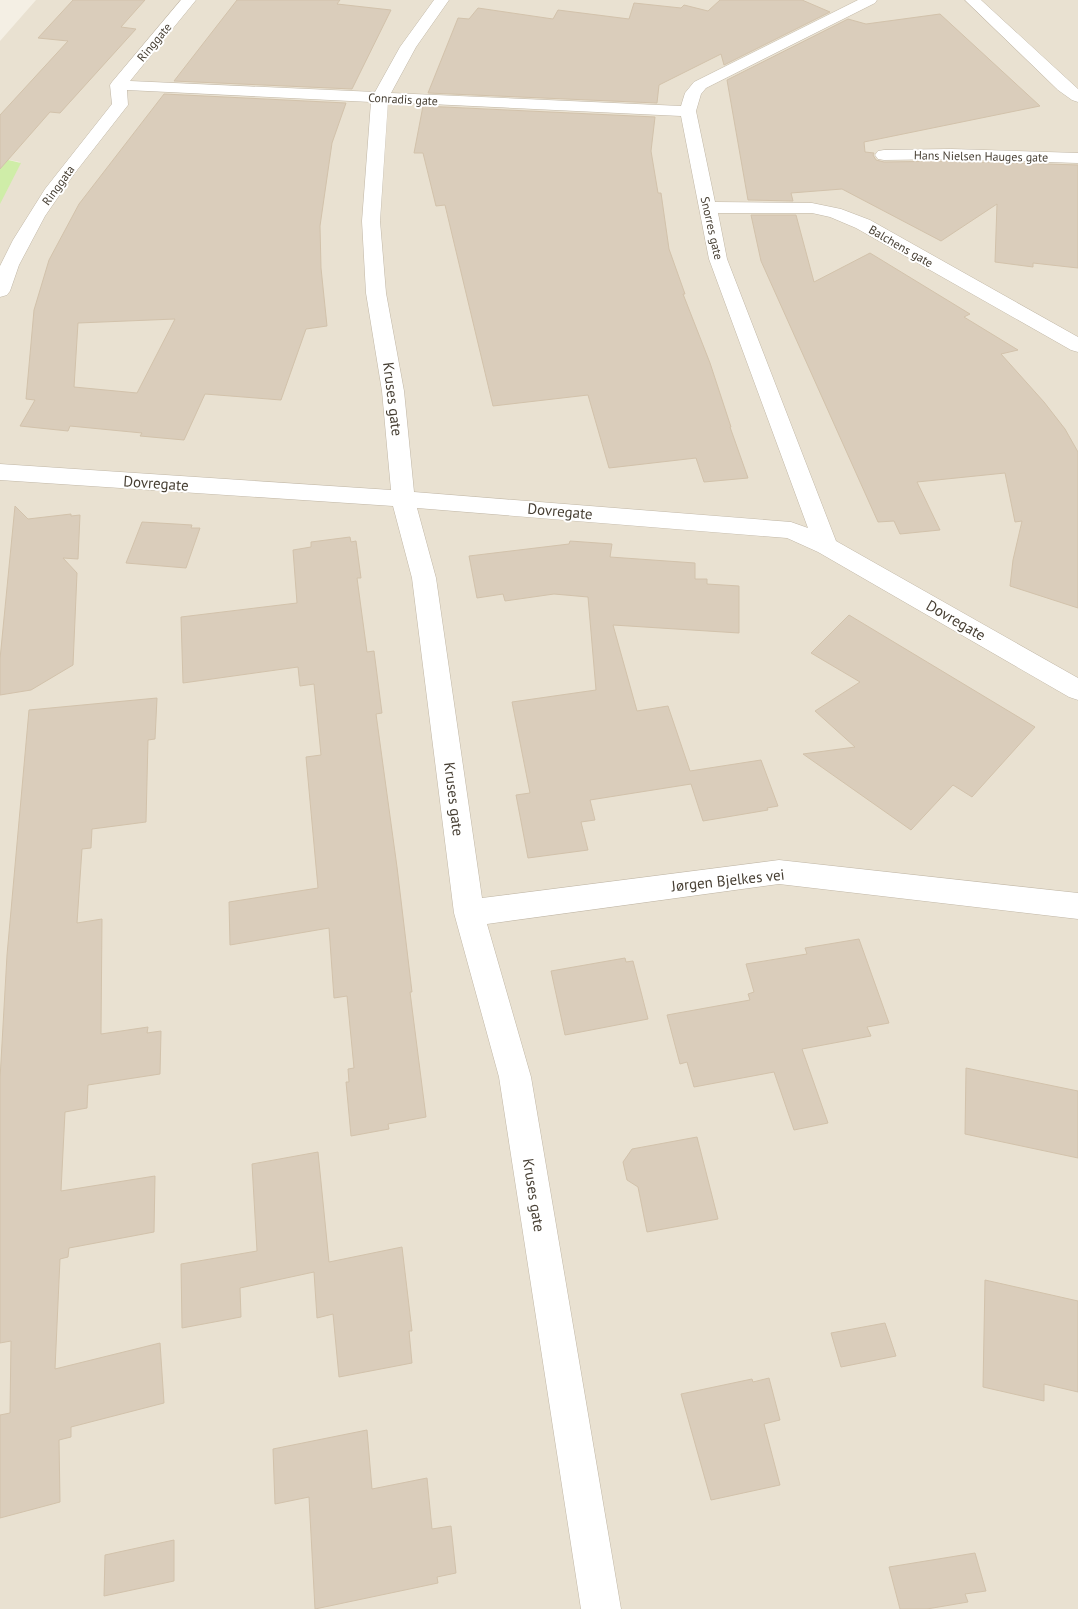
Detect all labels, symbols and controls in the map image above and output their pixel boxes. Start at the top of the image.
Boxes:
street label: Ringgate [134,20,174,64]
street label: Conradis gate [368,90,438,108]
street label: Hans Nielsen Hauges gate [914,147,1048,165]
street label: Ringgata [38,162,78,208]
street label: Snorres gate [697,195,727,261]
street label: Balchens gate [866,222,936,270]
street label: Kruses gate [379,361,407,437]
street label: Dovregate [123,471,189,495]
street label: Dovregate [527,499,593,523]
street label: Dovregate [923,595,989,645]
street label: Kruses gate [440,761,468,837]
street label: Jørgen Bjelkes vei [670,865,785,895]
street label: Kruses gate [519,1157,549,1233]

